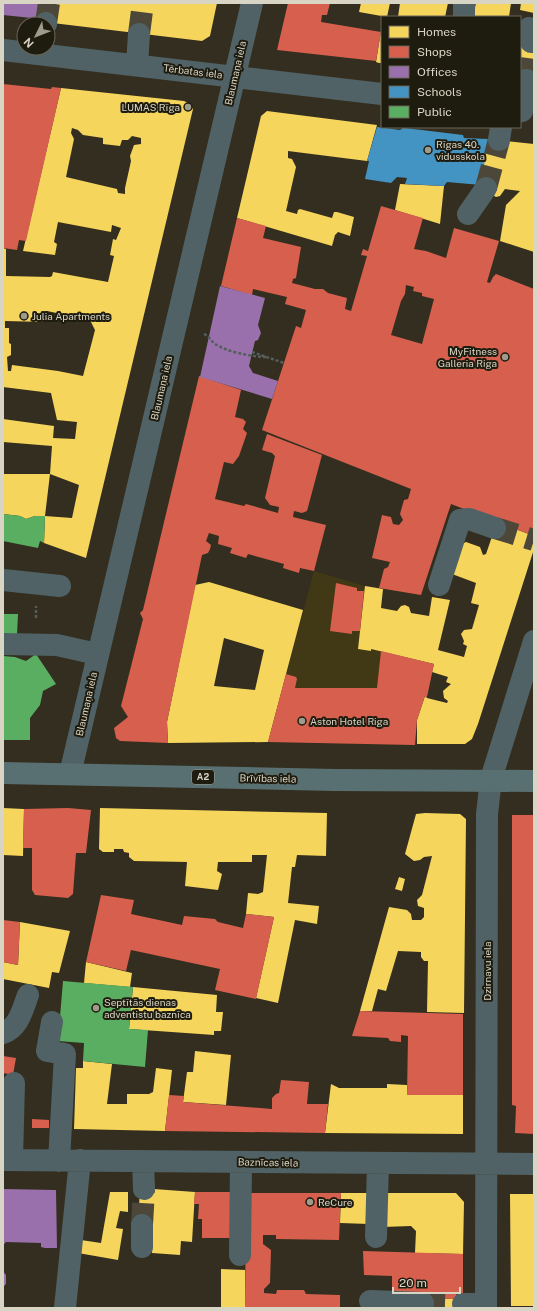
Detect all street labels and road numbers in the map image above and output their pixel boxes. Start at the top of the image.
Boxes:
street label: Blaumaņa iela [222,40,249,107]
street label: Tērbatas iela [163,61,223,81]
street label: Blaumaņa iela [148,355,175,422]
street label: Blaumaņa iela [73,671,100,738]
road number: A2 [192,770,214,784]
street label: Brīvības iela [239,772,297,784]
street label: Dzirnavu iela [481,941,493,1001]
street label: Baznīcas iela [238,1155,298,1169]

